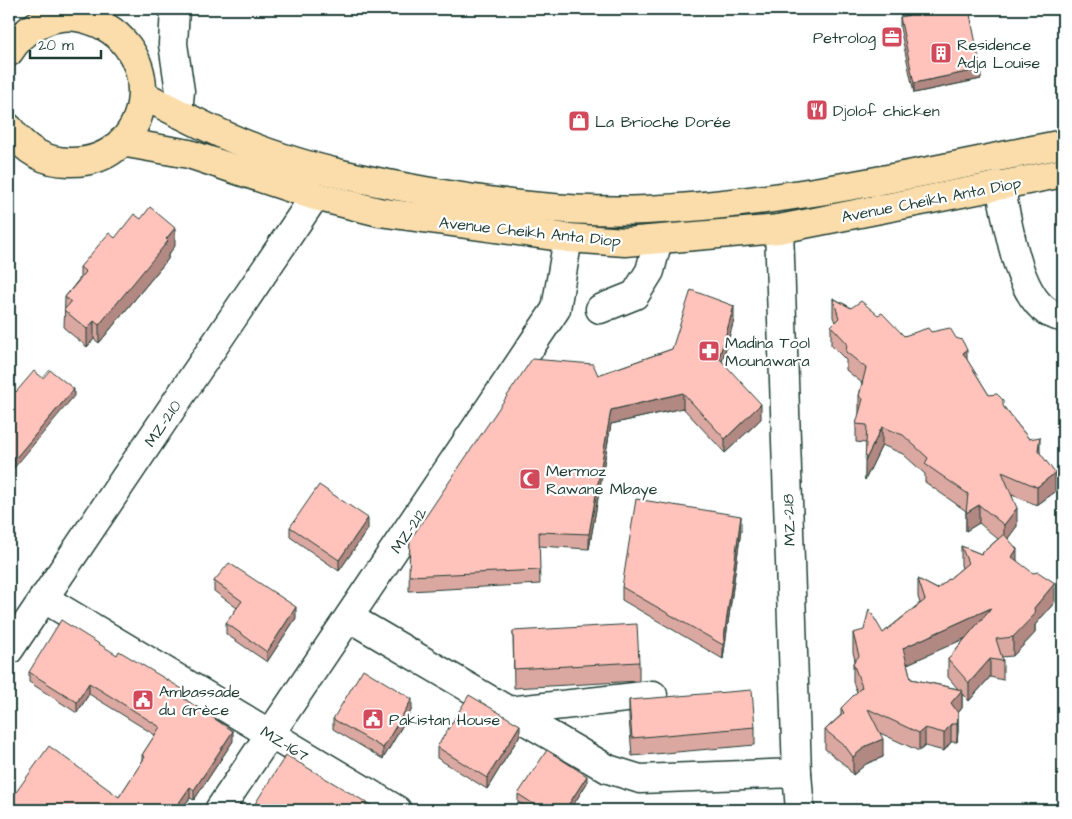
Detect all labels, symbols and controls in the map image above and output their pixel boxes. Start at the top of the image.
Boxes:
office icon: Petrolog [880,25,904,49]
place label: Petrolog [813,27,876,50]
scale bar [30,28,101,60]
place label: Residence Adja Louise [957,34,1041,74]
text: 20 m [38,35,74,56]
building icon: Residence Adja Louise [929,41,953,65]
restaurant icon: Djolof chicken [805,98,829,122]
place label: Djolof chicken [833,100,940,122]
shop icon: La Brioche Dorée [567,109,591,133]
place label: La Brioche Dorée [595,111,731,133]
street label: Avenue Cheikh Anta Diop [839,172,1023,228]
street label: Avenue Cheikh Anta Diop [438,211,622,253]
place label: Madina Tool Mounawara [725,332,810,372]
pharmacy icon: Madina Tool Mounawara [697,339,721,363]
street label: MZ-210 [139,396,187,451]
place label: Mermoz Rawane Mbaye [546,460,658,501]
mosque icon: Mermoz Rawane Mbaye [518,467,542,491]
street label: MZ-218 [777,493,801,546]
street label: MZ-212 [385,503,432,558]
place label: Ambassade du Grèce [159,681,240,721]
public building icon: Ambassade du Grèce [131,688,155,712]
public building icon: Pakistan House [361,707,385,731]
place label: Pakistan House [389,709,500,731]
street label: MZ-167 [256,721,313,767]

